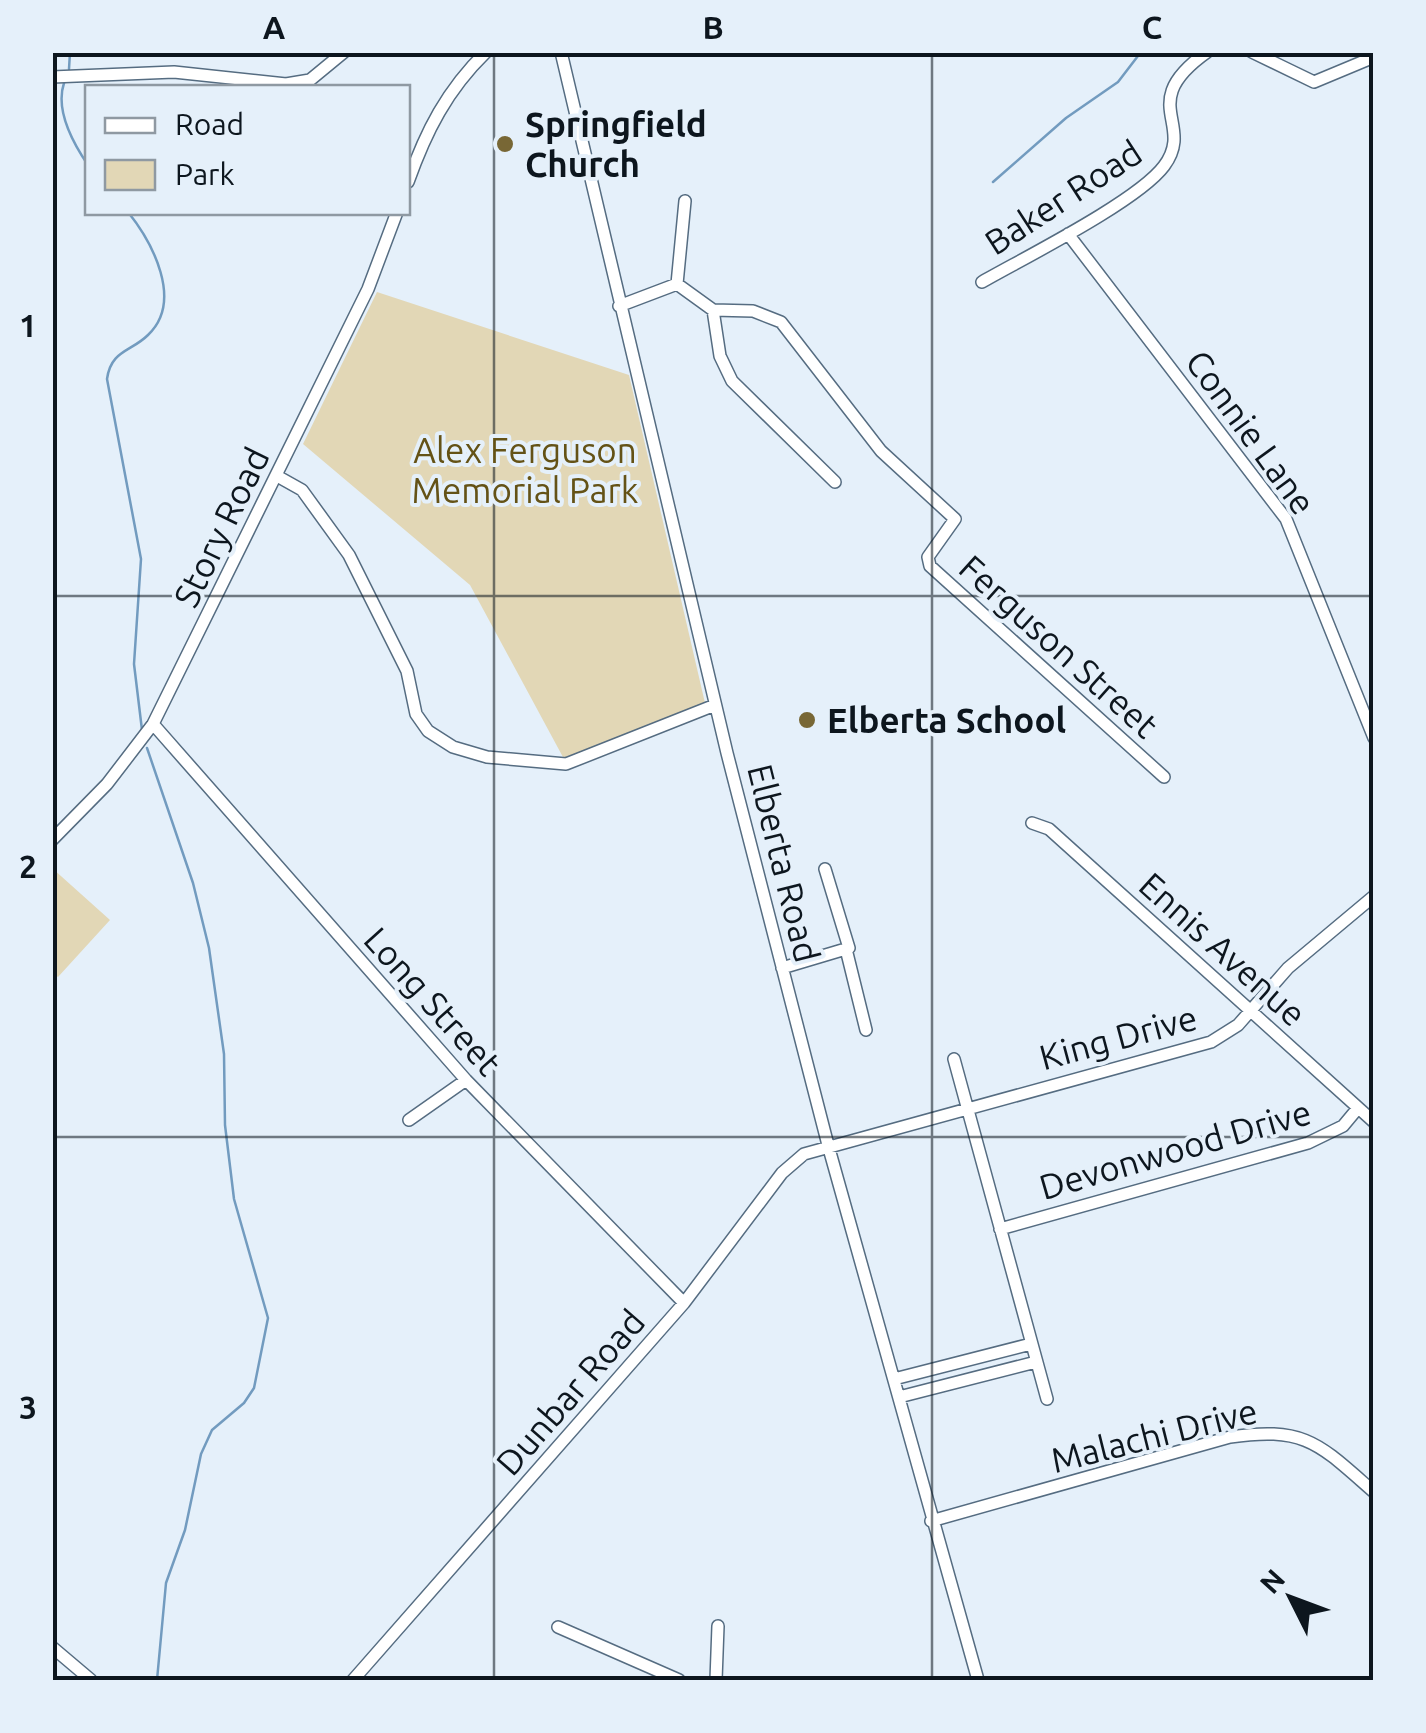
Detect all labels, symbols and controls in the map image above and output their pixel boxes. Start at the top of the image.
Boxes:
text: A [263,9,286,45]
text: B [702,9,724,45]
text: C [1142,9,1162,45]
legend [85,85,410,215]
place label: Springfield Church [525,104,707,184]
text: Road [175,107,244,141]
street label: Baker Road [977,132,1149,262]
marker: Springfield Church [494,133,516,155]
text: Park [175,157,235,191]
text: 1 [19,307,37,343]
street label: Connie Lane [1178,342,1324,522]
park label: Alex Ferguson Memorial Park [412,430,639,510]
street label: Story Road [165,441,277,613]
street label: Ferguson Street [952,547,1166,745]
place label: Elberta School [827,700,1066,740]
marker: Elberta School [796,709,818,731]
street label: Elberta Road [740,760,828,966]
text: 2 [19,848,37,884]
street label: Ennis Avenue [1132,864,1314,1034]
street label: Long Street [357,919,510,1083]
street label: King Drive [1035,997,1201,1077]
street label: Devonwood Drive [1035,1091,1315,1207]
street label: Dunbar Road [488,1301,652,1483]
text: 3 [19,1389,37,1425]
street label: Malachi Drive [1047,1390,1261,1480]
north arrow [1241,1548,1341,1648]
text: N [1254,1563,1291,1599]

